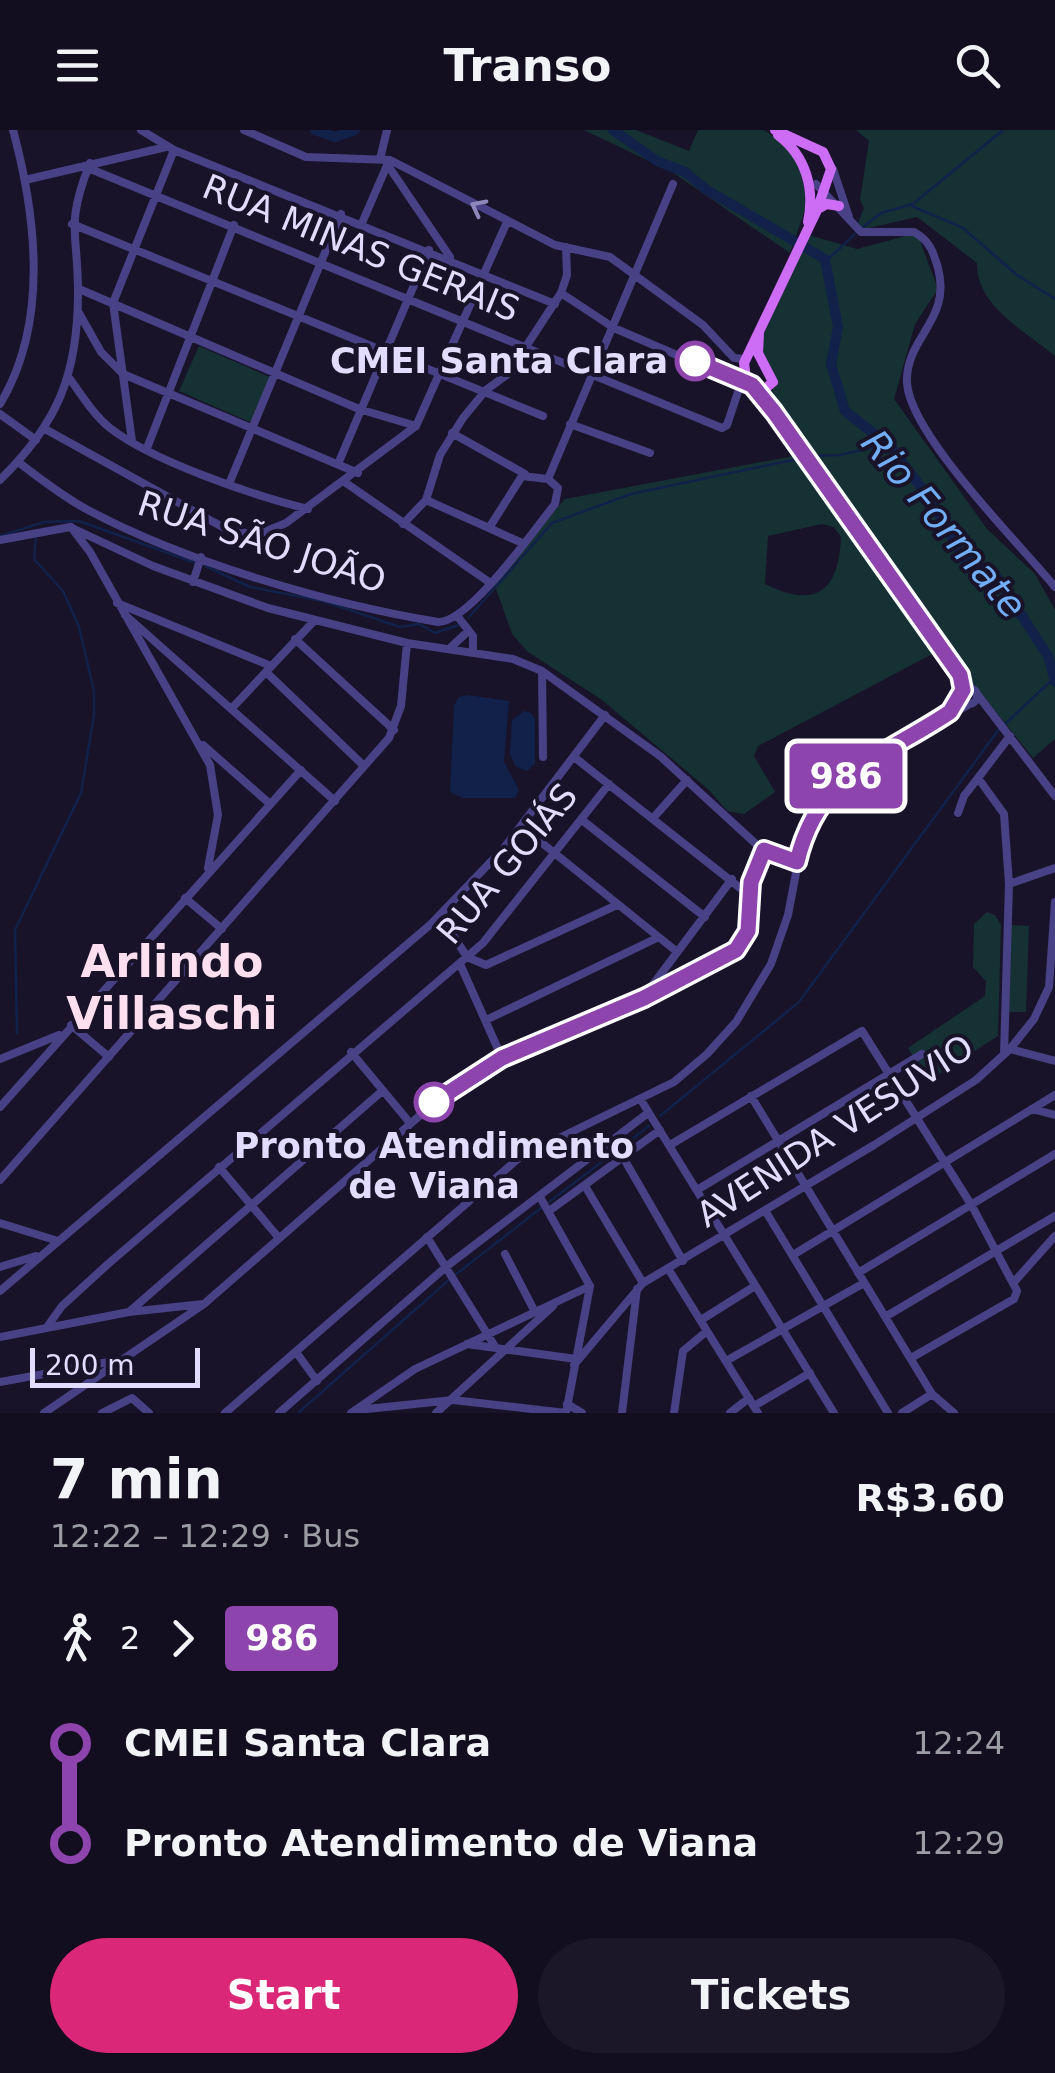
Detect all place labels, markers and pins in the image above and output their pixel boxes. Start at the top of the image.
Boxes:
place label: CMEI Santa Clara [330,341,668,381]
marker: CMEI Santa Clara [676,342,714,380]
marker: Pronto Atendimento de Viana [415,1083,453,1121]
place label: Pronto Atendimento de Viana [234,1126,634,1206]

